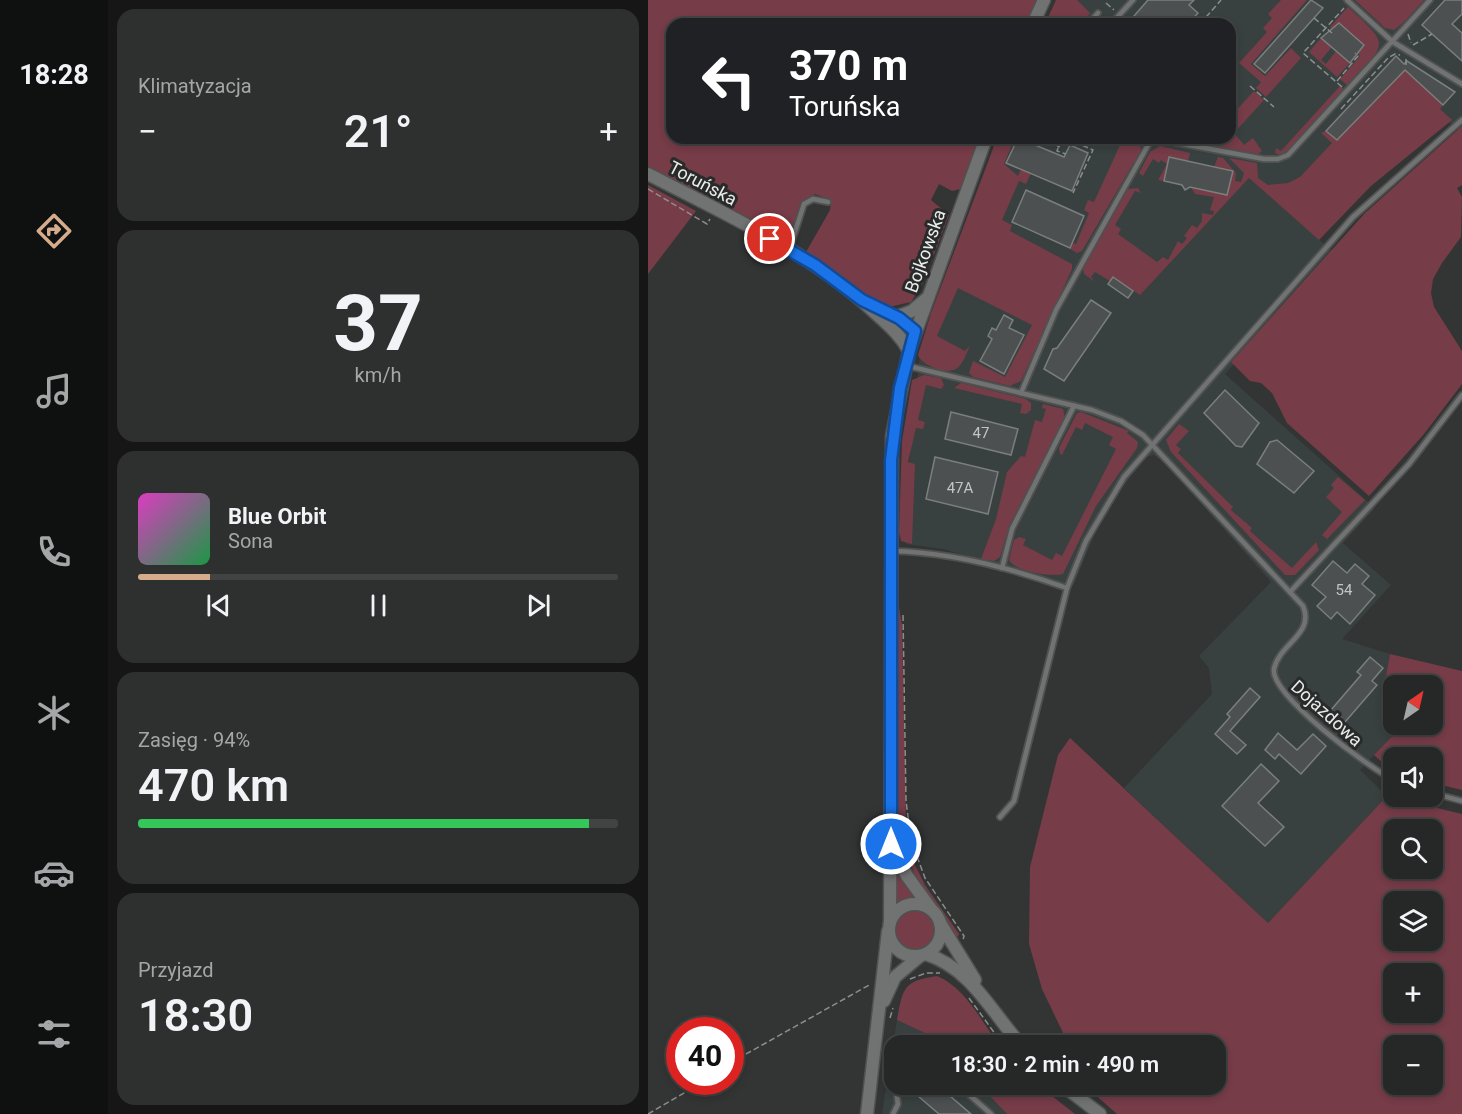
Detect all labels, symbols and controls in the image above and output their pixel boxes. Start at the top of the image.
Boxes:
text: 370 m [789,41,908,90]
icon: left [690,42,768,120]
text: 18:28 [19,59,89,91]
text: Klimatyzacja [138,74,252,98]
text: Toruńska [789,91,900,123]
text: 21° [344,105,412,158]
text: − [138,112,157,151]
text: + [599,112,618,151]
street label: Toruńska [665,156,741,210]
street label: Bojkowska [900,207,950,295]
icon: directions [33,210,75,252]
pin [744,213,795,264]
icon: arrive [753,222,786,255]
text: 37 [333,278,423,369]
text: km/h [355,363,401,387]
icon: music [33,370,75,412]
house number: 47 [973,424,989,442]
house number: 47A [947,479,974,497]
text: Blue Orbit [228,504,326,529]
text: Sona [228,529,273,553]
icon: phone [33,531,75,573]
house number: 54 [1336,581,1353,599]
icon: previous [202,589,235,622]
icon: pause [362,589,395,622]
icon: next [522,589,555,622]
north arrow [1383,675,1443,735]
map controls [1383,675,1443,1095]
street label: Dojazdowa [1287,676,1367,750]
icon: climate [33,692,75,734]
text: Zasięg · 94% [138,728,250,752]
button: sound [1383,747,1443,807]
text: 470 km [138,759,289,812]
position arrow [859,812,923,876]
button: search [1383,819,1443,879]
icon: car [33,852,75,894]
button: layers [1383,891,1443,951]
text: Przyjazd [138,958,214,982]
button: + [1383,963,1443,1023]
text: 18:30 [138,989,253,1042]
icon: filters [33,1013,75,1055]
speed limit sign: 40 [666,1017,744,1095]
button: − [1383,1035,1443,1095]
text: 18:30 · 2 min · 490 m [951,1052,1159,1077]

